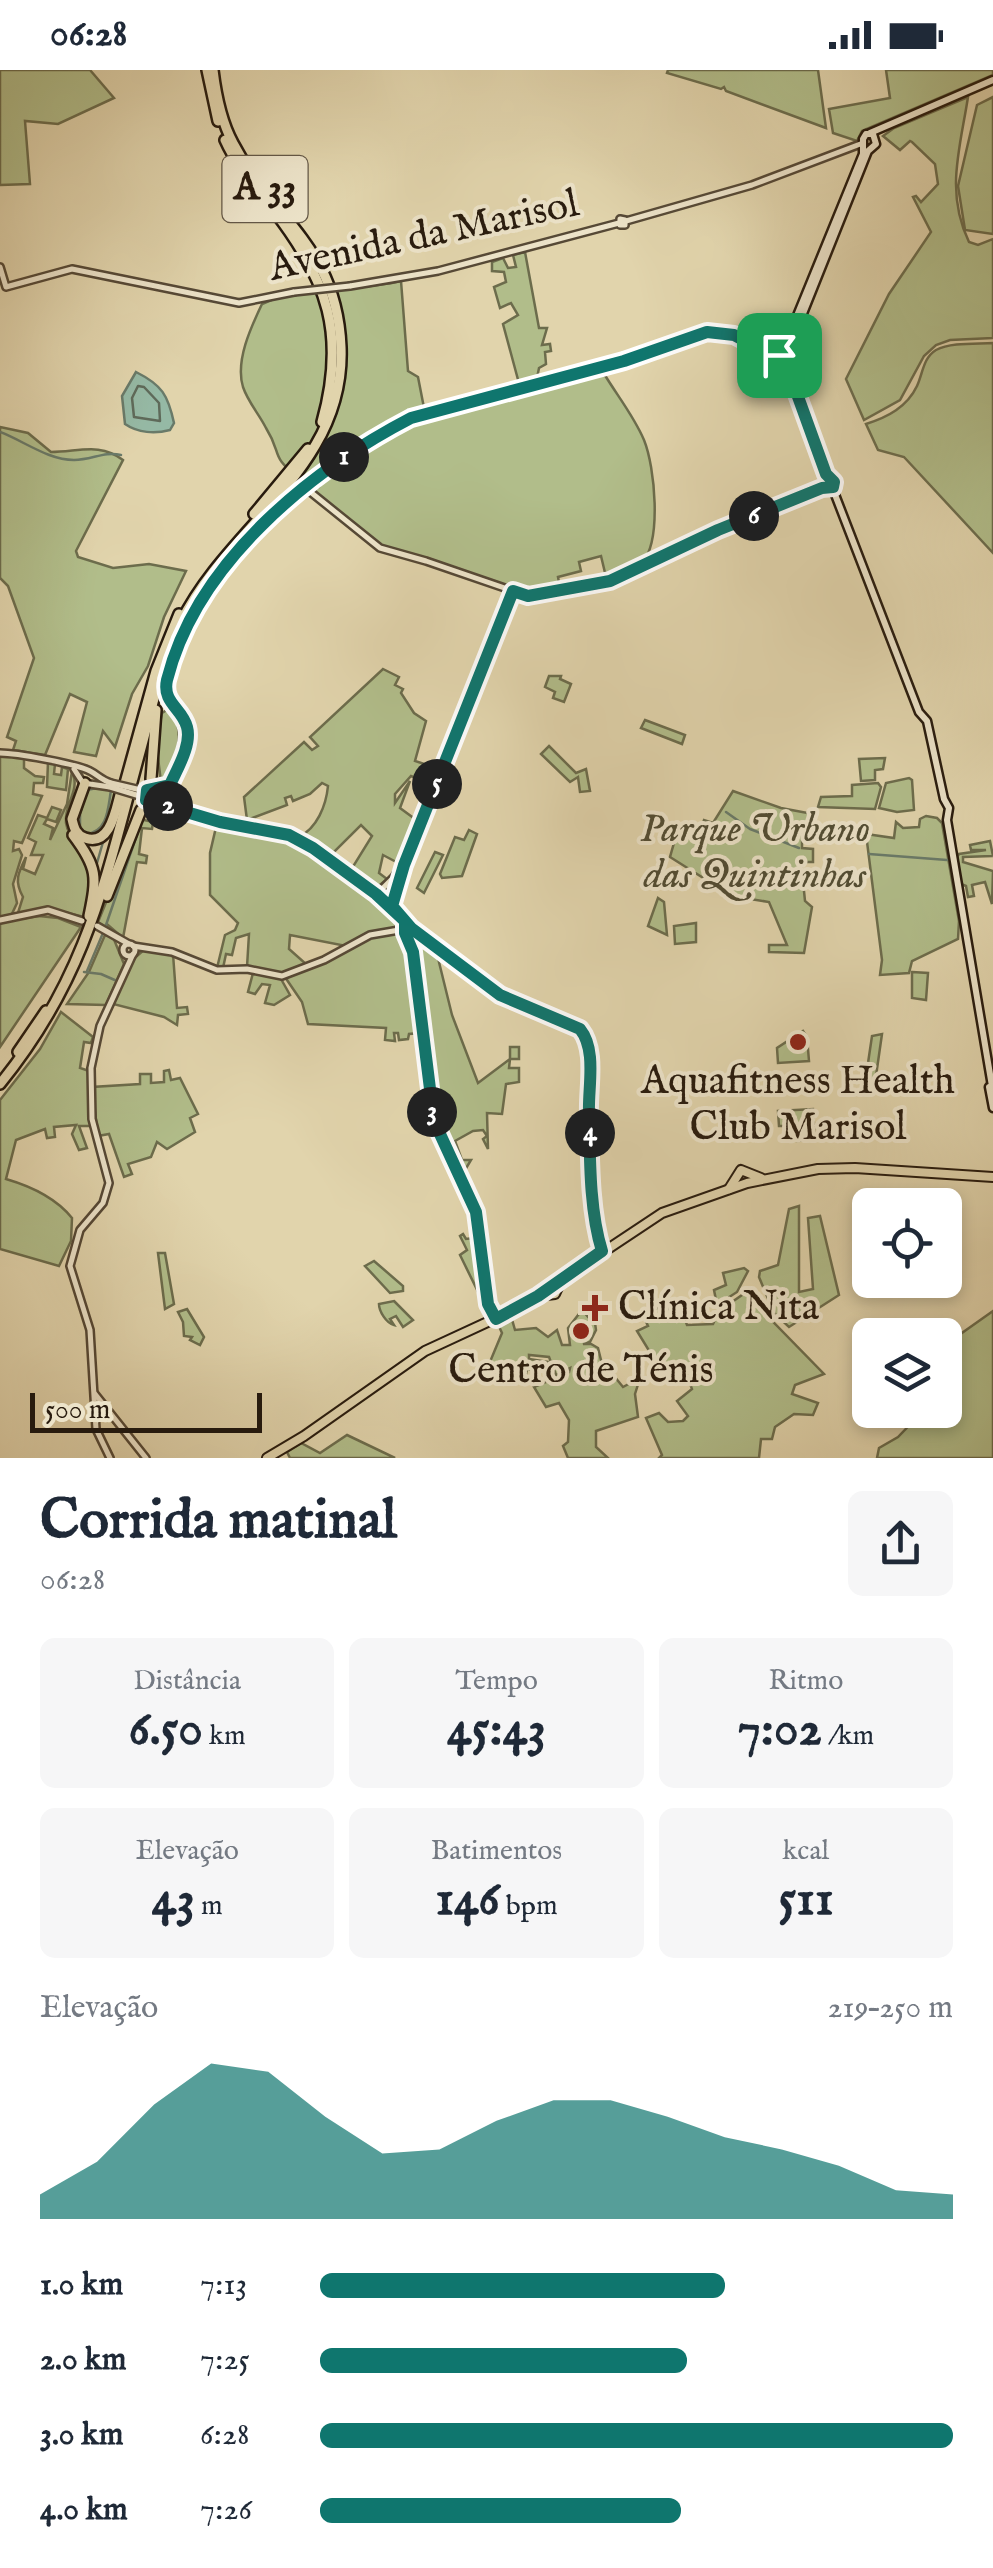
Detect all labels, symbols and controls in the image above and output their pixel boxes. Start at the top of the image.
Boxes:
text: 06:28 [50,11,127,59]
road number: A 33 [222,156,308,222]
street label: Avenida da Marisol [263,179,584,295]
pin [737,313,822,398]
icon: arrive [752,328,807,383]
pin: 1 [319,432,369,482]
text: 1 [339,439,349,474]
pin: 6 [729,491,779,541]
text: 6 [748,498,760,533]
pin: 5 [412,759,462,809]
text: 5 [432,766,442,801]
pin: 2 [143,781,193,831]
text: 2 [161,788,175,823]
park label: Parque Urbano das Quintinhas [640,805,870,902]
marker: Aquafitness Health Club Marisol [787,1031,809,1053]
place label: Aquafitness Health Club Marisol [640,1057,955,1154]
pin: 3 [407,1087,457,1137]
text: 3 [427,1094,437,1129]
pin: 4 [565,1108,615,1158]
text: 4 [583,1115,597,1150]
map controls [852,1188,962,1428]
button: locate [852,1188,962,1298]
place label: Clínica Nita [618,1283,820,1334]
marker: Clínica Nita [582,1295,608,1321]
button: layers [852,1318,962,1428]
marker: Centro de Ténis [570,1320,592,1342]
place label: Centro de Ténis [448,1346,714,1397]
scale bar [30,1388,262,1432]
text: 500 m [45,1393,110,1428]
text: Corrida matinal [40,1487,397,1557]
button: share [848,1491,953,1596]
text: 06:28 [40,1560,105,1601]
text: Distância [133,1664,241,1699]
text: Tempo [455,1664,538,1699]
text: Ritmo [768,1664,843,1699]
text: 6.50 [129,1699,203,1762]
text: 45:43 [447,1699,546,1762]
text: 7:02 [737,1699,822,1762]
text: km [203,1719,246,1754]
text: /km [822,1719,874,1754]
text: Elevação [135,1834,239,1869]
text: Batimentos [431,1834,562,1869]
text: kcal [782,1834,829,1869]
text: 43 [152,1869,195,1932]
text: 146 [435,1869,500,1932]
text: 511 [778,1869,834,1932]
text: m [195,1889,223,1924]
text: bpm [500,1889,558,1924]
text: Elevação [40,1988,158,2029]
text: 219–250 m [828,1988,953,2029]
text: 1.0 km [40,2265,123,2306]
text: 7:13 [200,2265,247,2306]
text: 2.0 km [40,2340,126,2381]
text: 7:25 [200,2340,250,2381]
text: 3.0 km [40,2415,123,2456]
text: 6:28 [200,2415,250,2456]
text: 4.0 km [40,2490,128,2531]
text: 7:26 [200,2490,252,2531]

